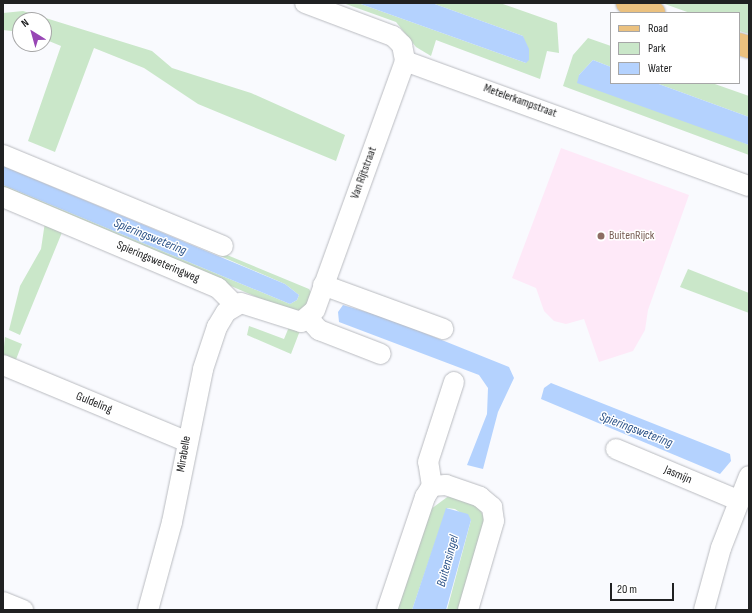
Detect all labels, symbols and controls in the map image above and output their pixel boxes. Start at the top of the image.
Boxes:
north arrow [12,12,52,52]
legend [610,12,740,84]
text: N [19,16,31,30]
text: Road [648,21,668,36]
text: Park [648,41,666,56]
text: Water [648,61,672,76]
street label: Metelerkampstraat [481,81,559,121]
street label: Van Rijtstraat [348,145,380,201]
water label: Spieringswetering [111,215,189,259]
place label: BuitenRijck [609,229,654,243]
marker: BuitenRijck [596,231,606,241]
street label: Spieringsweteringweg [114,238,202,286]
street label: Guldeling [74,389,114,417]
water label: Spieringswetering [597,409,675,451]
street label: Mirabelle [174,435,194,473]
street label: Jasmijn [662,463,694,487]
water label: Buitensingel [434,534,462,588]
scale bar [612,575,676,601]
text: 20 m [617,582,637,597]

